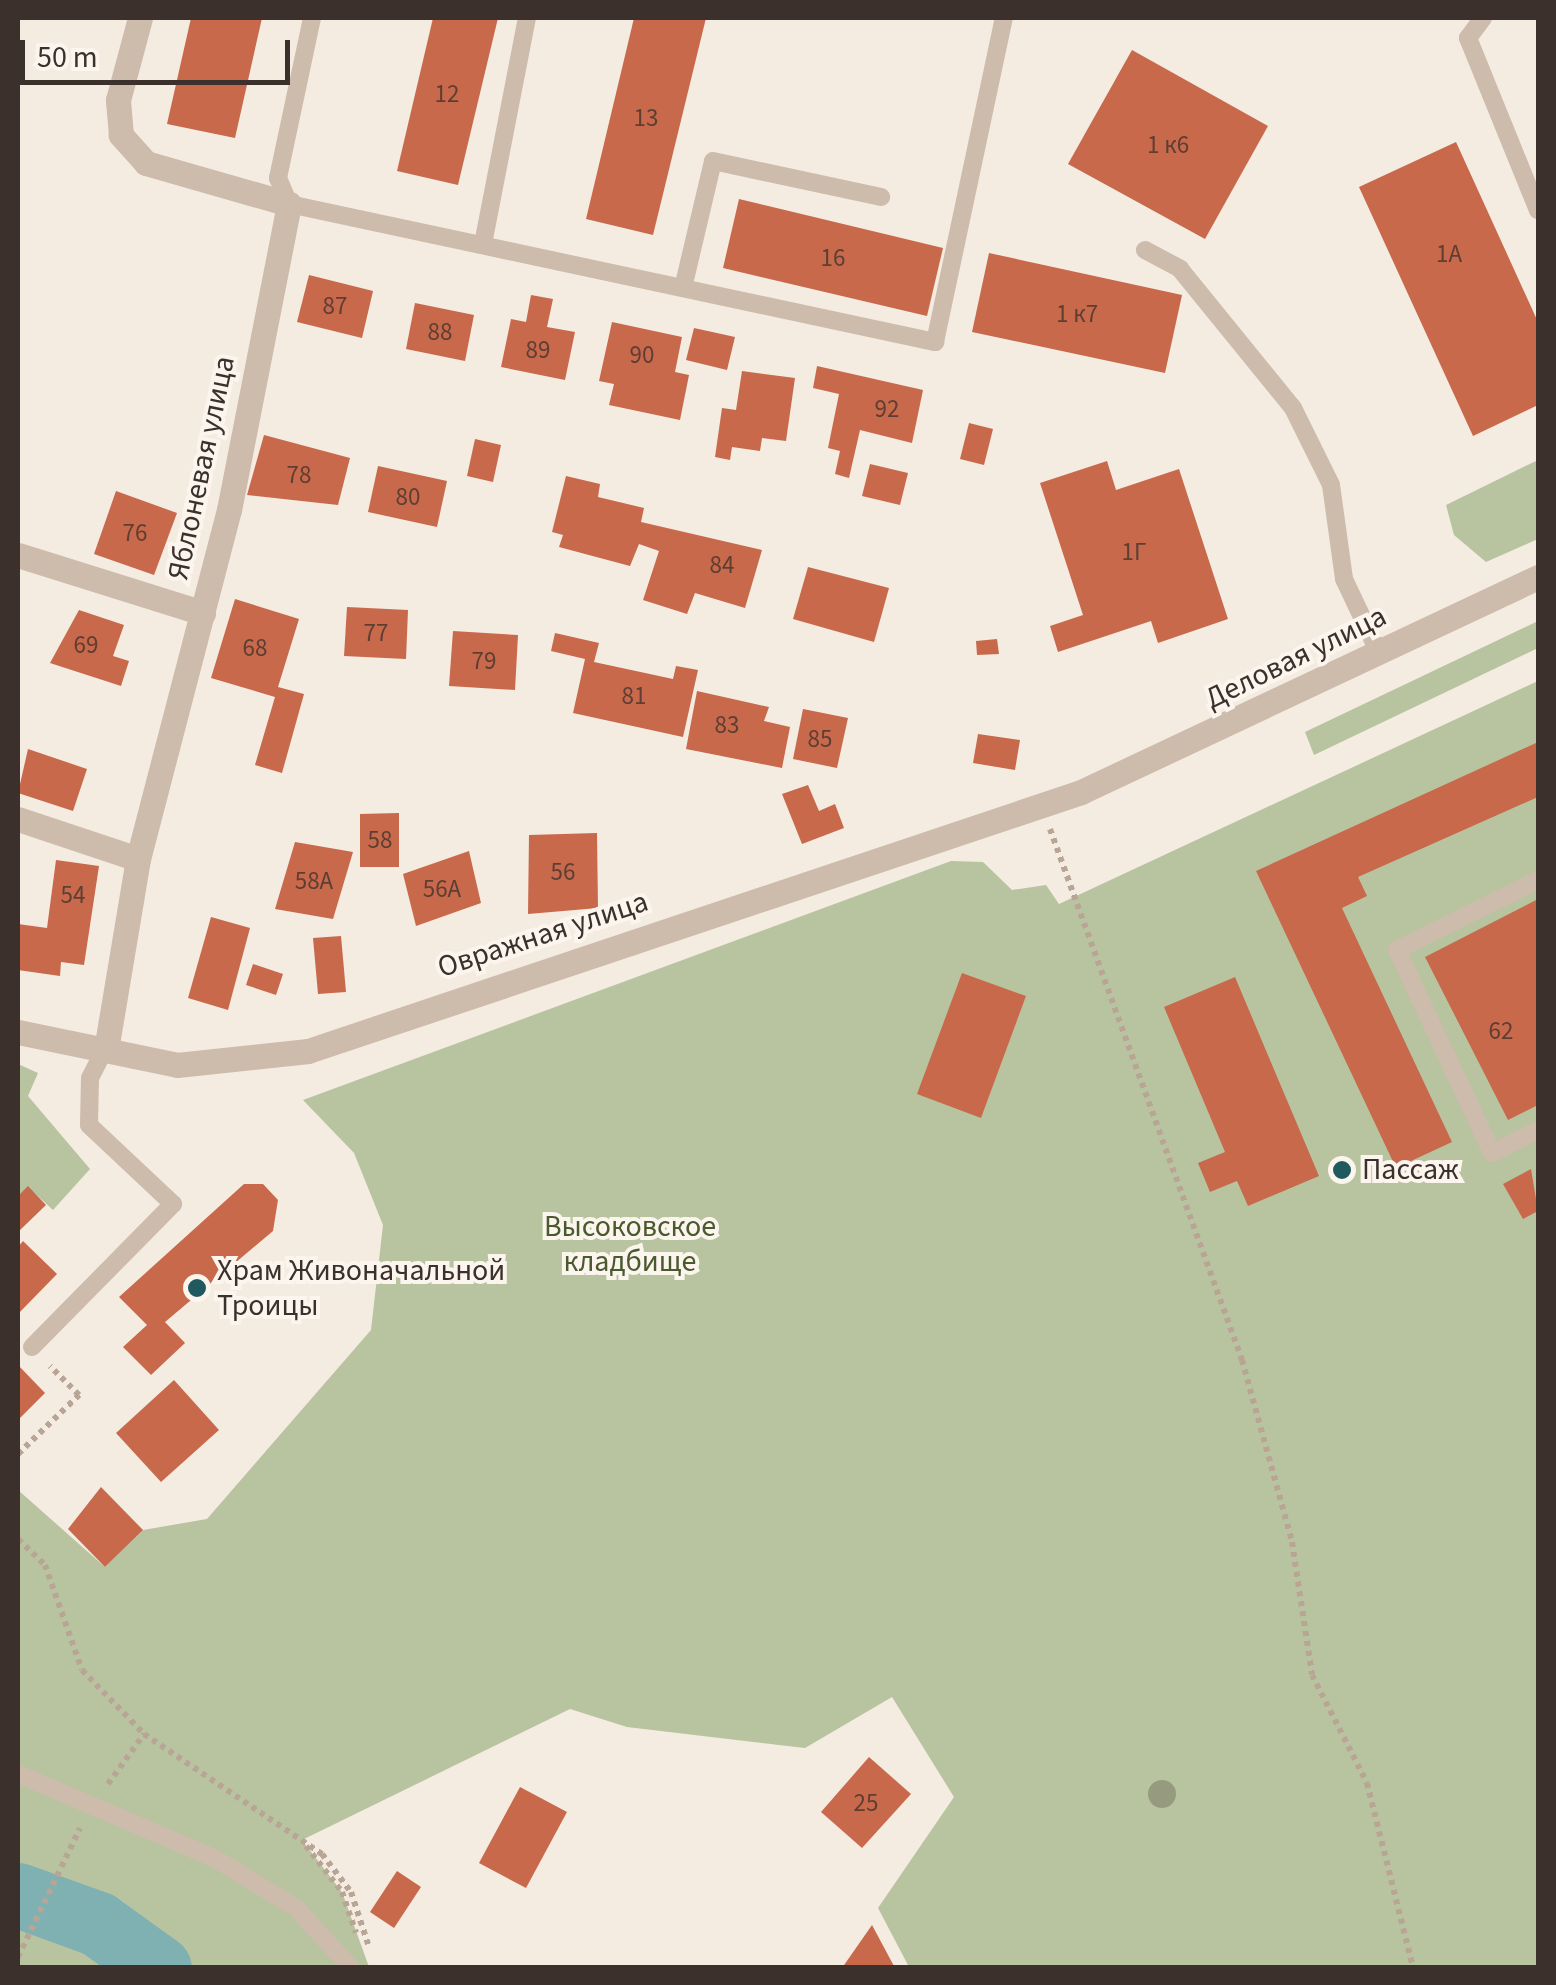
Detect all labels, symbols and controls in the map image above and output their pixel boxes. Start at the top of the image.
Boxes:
scale bar [25,20,295,82]
text: 50 m [37,36,98,79]
house number: 12 [435,79,459,109]
house number: 13 [634,103,658,133]
house number: 1 к6 [1147,130,1189,160]
house number: 1А [1436,239,1462,269]
house number: 16 [821,243,845,273]
house number: 87 [323,291,347,321]
house number: 1 к7 [1056,299,1098,329]
house number: 88 [428,317,452,347]
house number: 89 [526,335,550,365]
house number: 90 [630,340,654,370]
street label: Яблоневая улица [161,353,243,583]
house number: 92 [875,394,899,424]
house number: 78 [287,460,311,490]
house number: 80 [396,482,420,512]
house number: 76 [123,518,147,548]
house number: 1Г [1122,537,1146,567]
house number: 84 [710,550,734,580]
street label: Деловая улица [1200,599,1392,717]
house number: 77 [364,618,388,648]
house number: 69 [74,630,98,660]
house number: 68 [243,633,267,663]
house number: 79 [472,646,496,676]
house number: 81 [622,681,646,711]
house number: 83 [715,710,739,740]
house number: 85 [808,724,832,754]
house number: 58 [368,825,392,855]
house number: 56 [551,857,575,887]
house number: 58А [295,866,333,896]
house number: 56А [423,874,461,904]
house number: 54 [61,880,85,910]
street label: Овражная улица [433,884,653,986]
house number: 62 [1489,1016,1513,1046]
place label: Пассаж [1362,1152,1459,1188]
marker: Пассаж [1331,1159,1353,1181]
park label: Высоковское кладбище [544,1209,716,1280]
place label: Храм Живоначальной Троицы [217,1253,505,1324]
marker: Храм Живоначальной Троицы [186,1277,208,1299]
house number: 25 [854,1788,878,1818]

